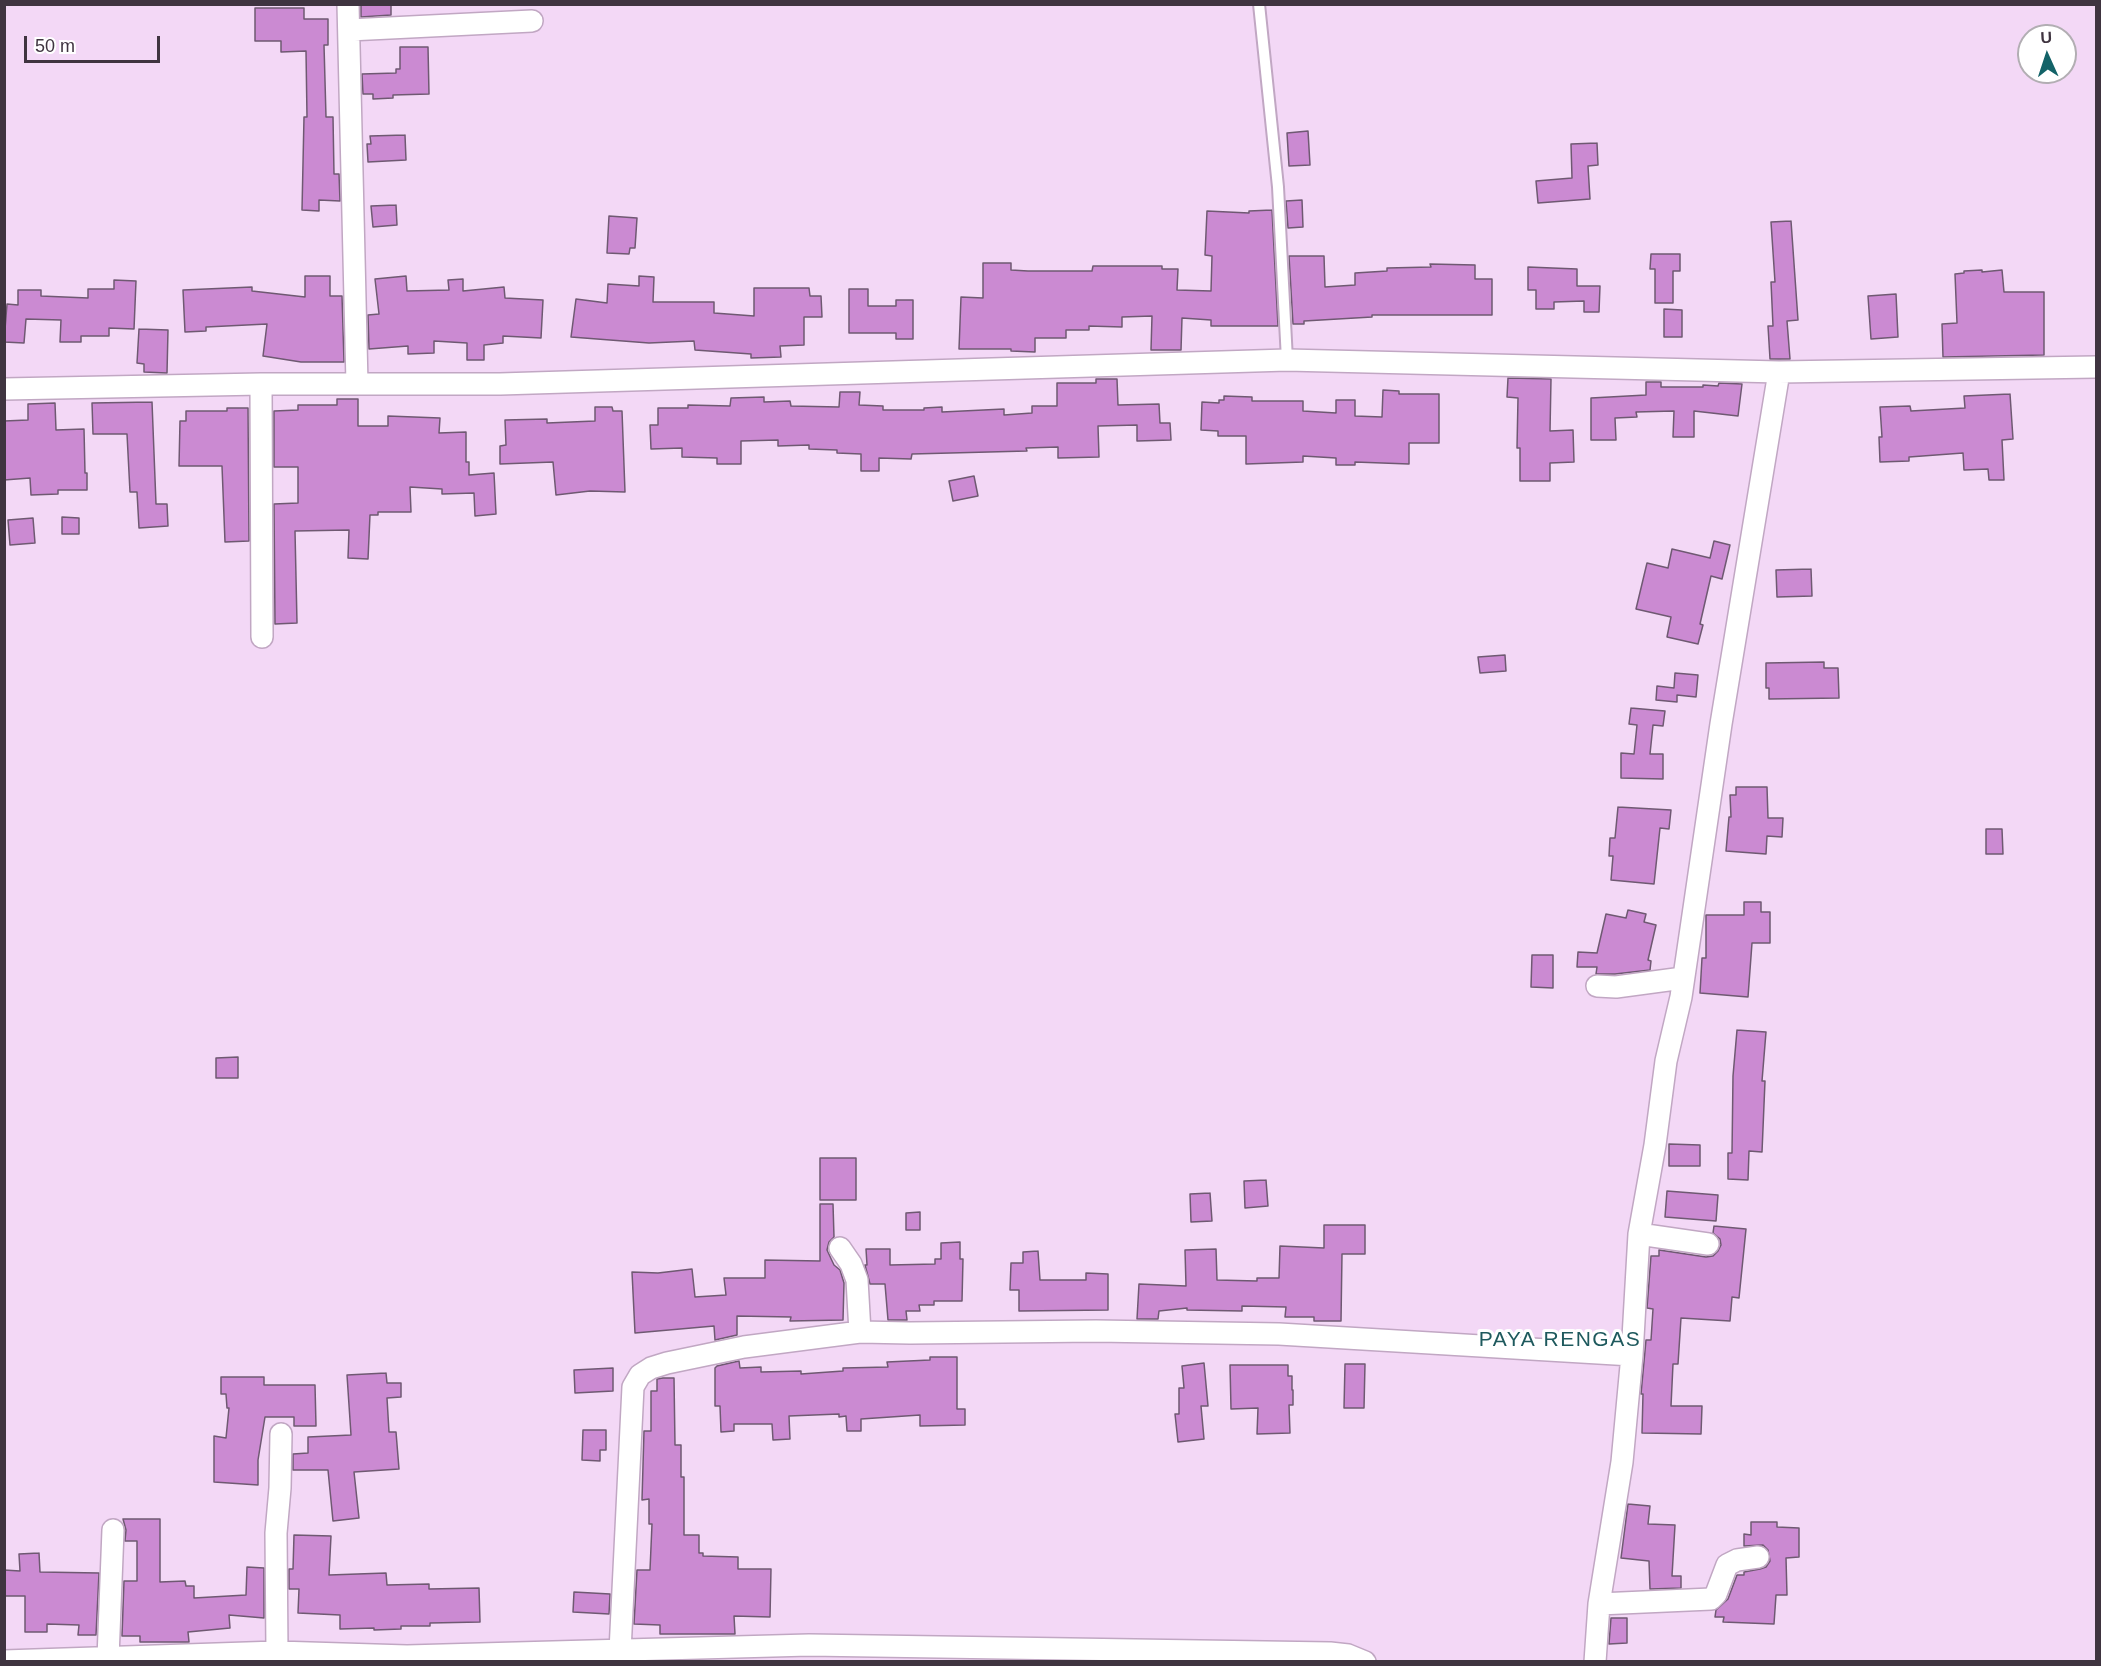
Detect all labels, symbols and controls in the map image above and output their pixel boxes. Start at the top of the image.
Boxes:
scale bar [27,24,164,62]
north arrow [2017,24,2077,84]
text: U [2040,29,2052,46]
text: 50 m [35,36,75,56]
district label: PAYA RENGAS [1479,1327,1641,1353]

